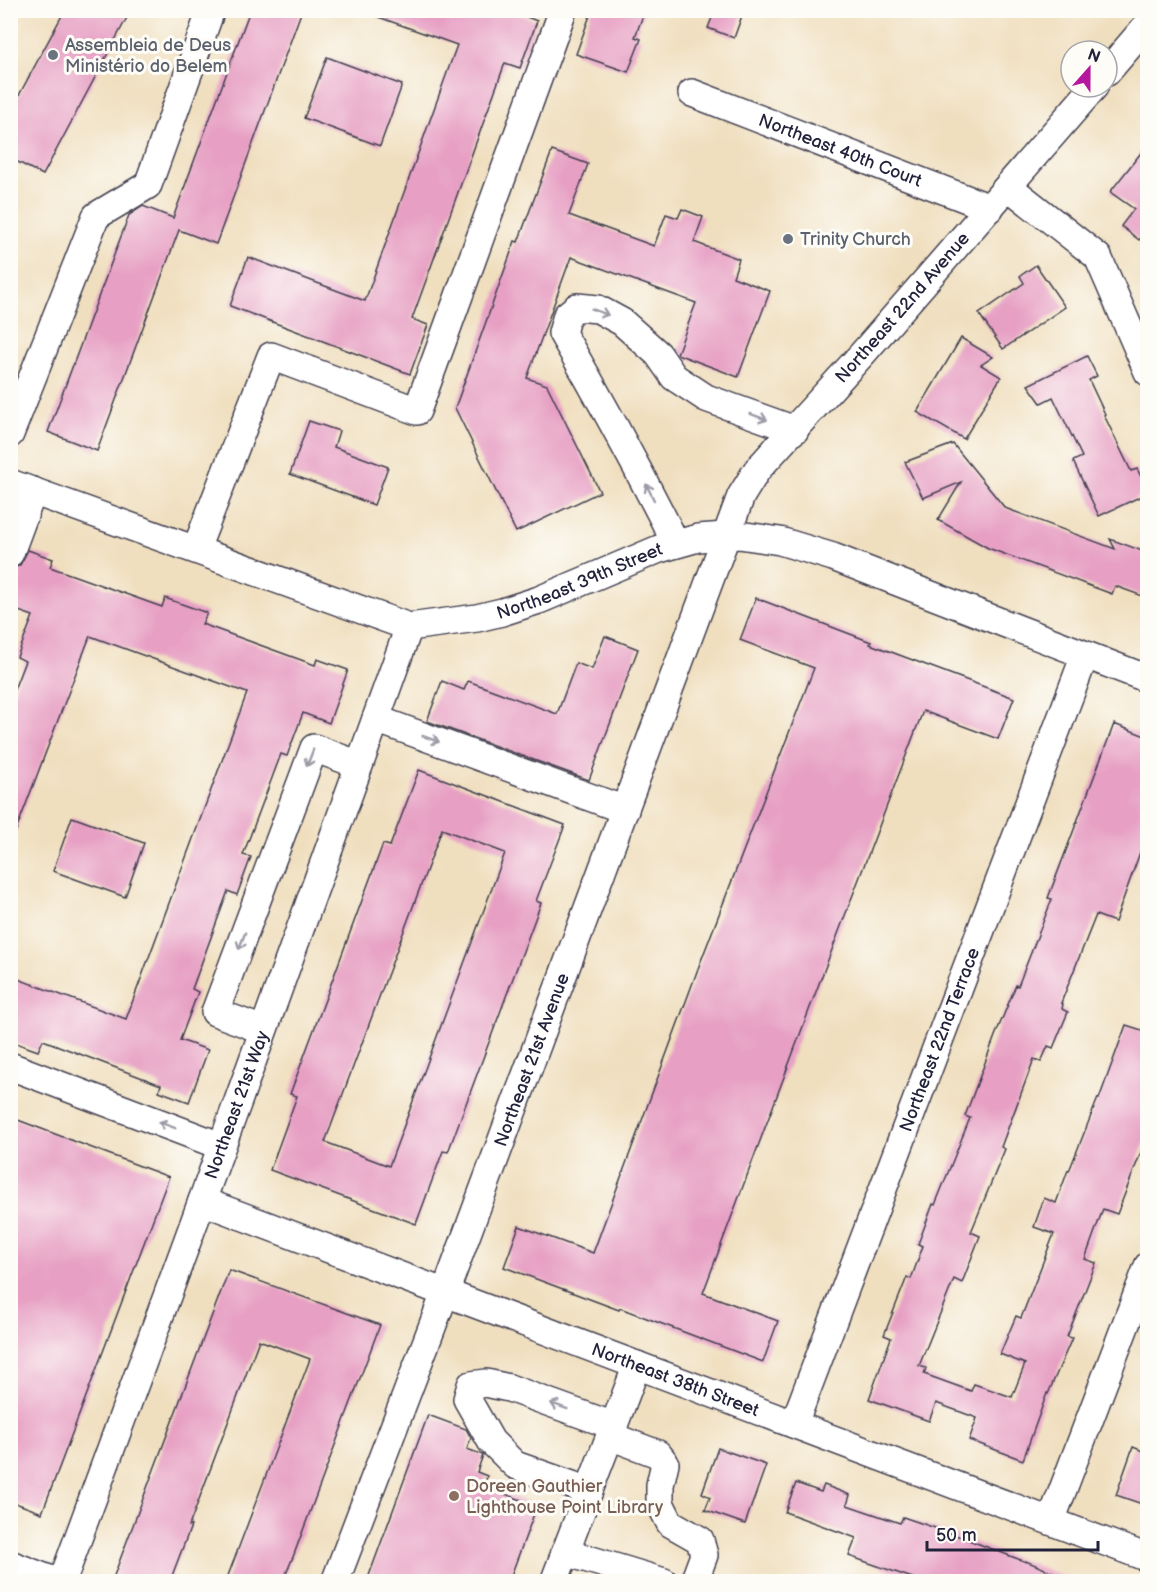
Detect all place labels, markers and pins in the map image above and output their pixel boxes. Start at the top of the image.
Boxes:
place label: Assembleia de Deus Ministério do Belem [65,35,231,77]
marker: Assembleia de Deus Ministério do Belem [46,48,60,62]
place label: Trinity Church [800,229,911,250]
marker: Trinity Church [781,232,795,246]
place label: Doreen Gauthier Lighthouse Point Library [466,1476,664,1518]
marker: Doreen Gauthier Lighthouse Point Library [447,1489,461,1503]

